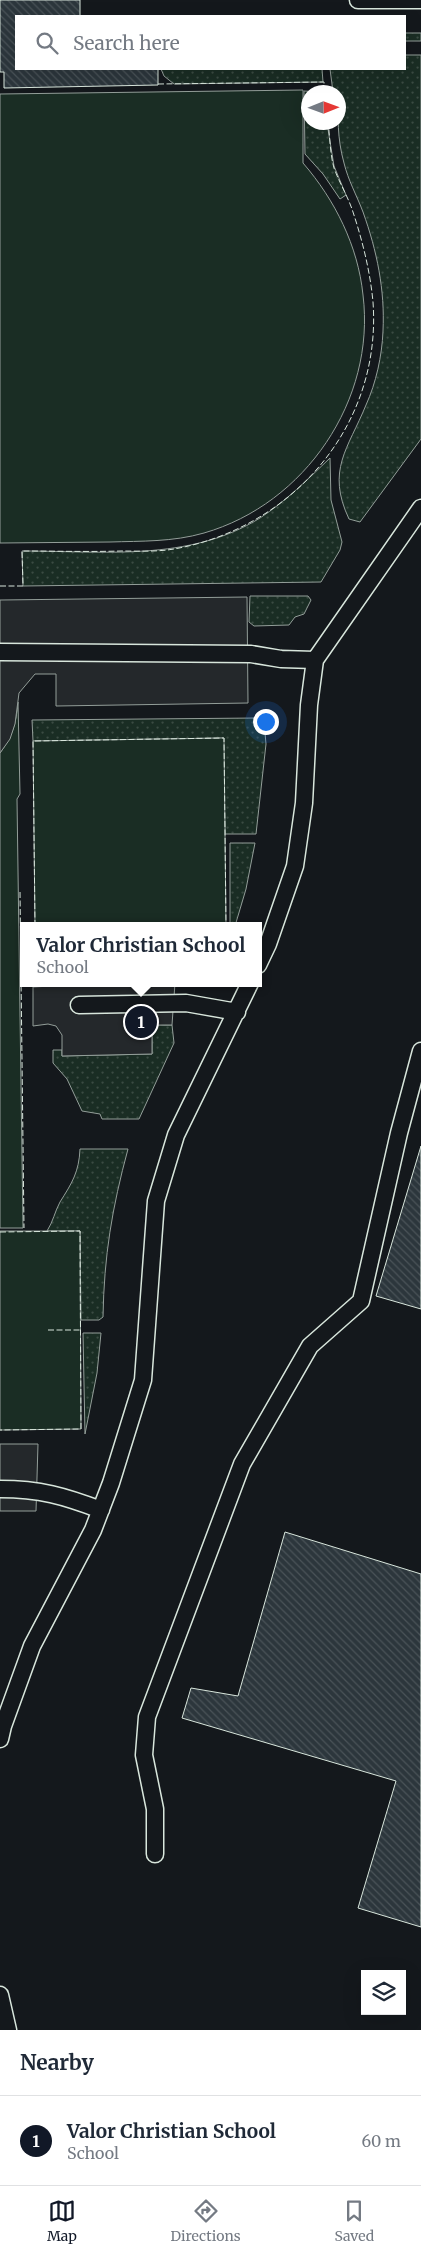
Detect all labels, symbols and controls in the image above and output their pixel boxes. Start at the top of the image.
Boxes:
search box [15,15,406,70]
icon: search [33,29,61,57]
text: Search here [73,31,180,55]
north arrow [301,85,346,130]
your location [253,709,279,735]
popup [20,922,262,987]
text: Valor Christian School [37,933,245,957]
text: School [37,957,89,977]
pin: 1 [125,1003,157,1041]
map controls [361,1970,406,2015]
button: layers [361,1970,406,2015]
text: Nearby [20,2049,94,2076]
text: Valor Christian School [67,2119,276,2143]
text: 1 [32,2131,40,2151]
text: 60 m [361,2131,401,2151]
text: School [67,2143,119,2163]
tab: Map [47,2197,77,2245]
tab: Directions [171,2197,241,2245]
tab: Saved [334,2197,374,2245]

